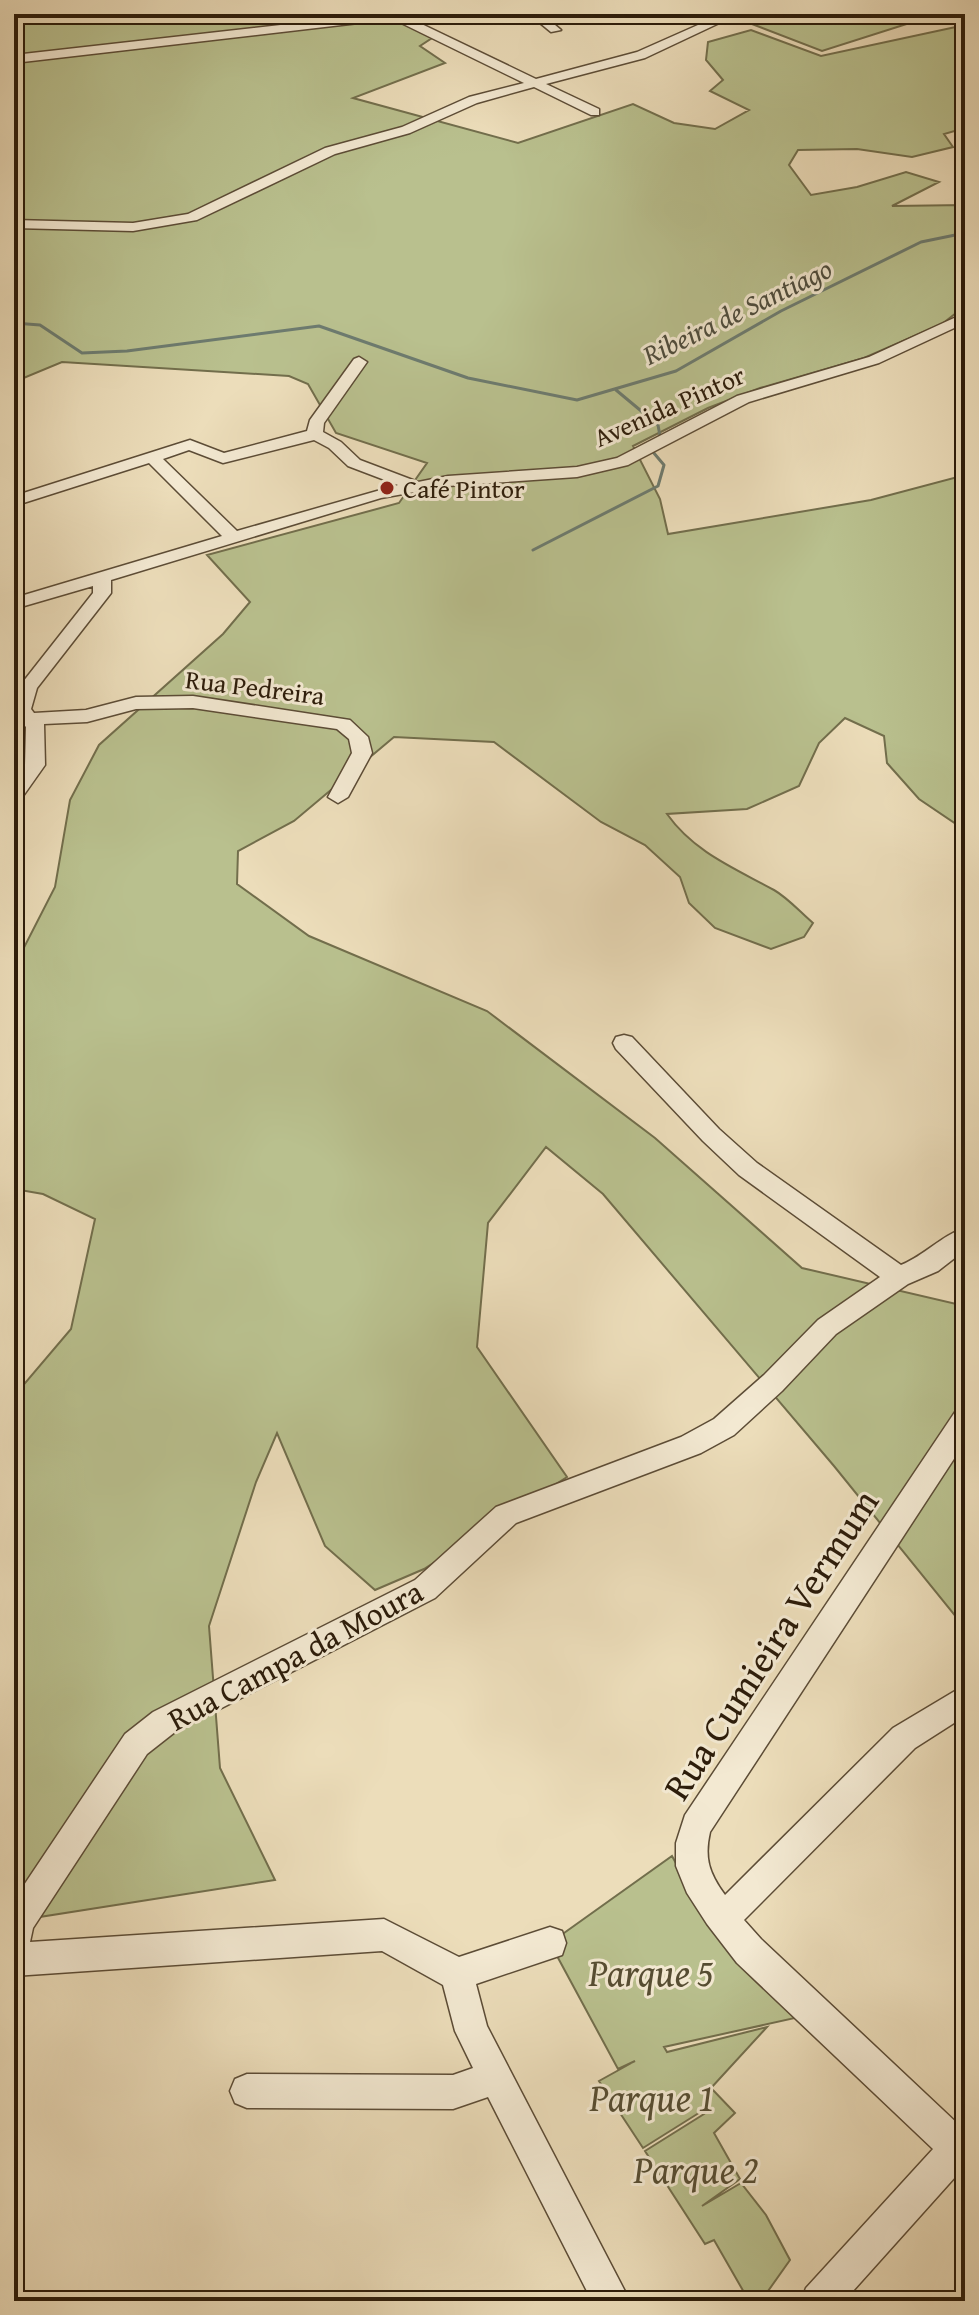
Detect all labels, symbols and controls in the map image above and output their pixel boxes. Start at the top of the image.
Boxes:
water label: Ribeira de Santiago [635,247,838,375]
street label: Avenida Pintor [587,355,751,457]
place label: Café Pintor [403,469,525,508]
marker: Café Pintor [378,479,396,497]
street label: Rua Pedreira [183,659,327,715]
street label: Rua Cumieira Vermum [648,1478,892,1810]
street label: Rua Campa da Moura [159,1568,431,1742]
park label: Parque 5 [587,1944,714,2000]
park label: Parque 1 [588,2069,715,2125]
park label: Parque 2 [632,2141,759,2197]

